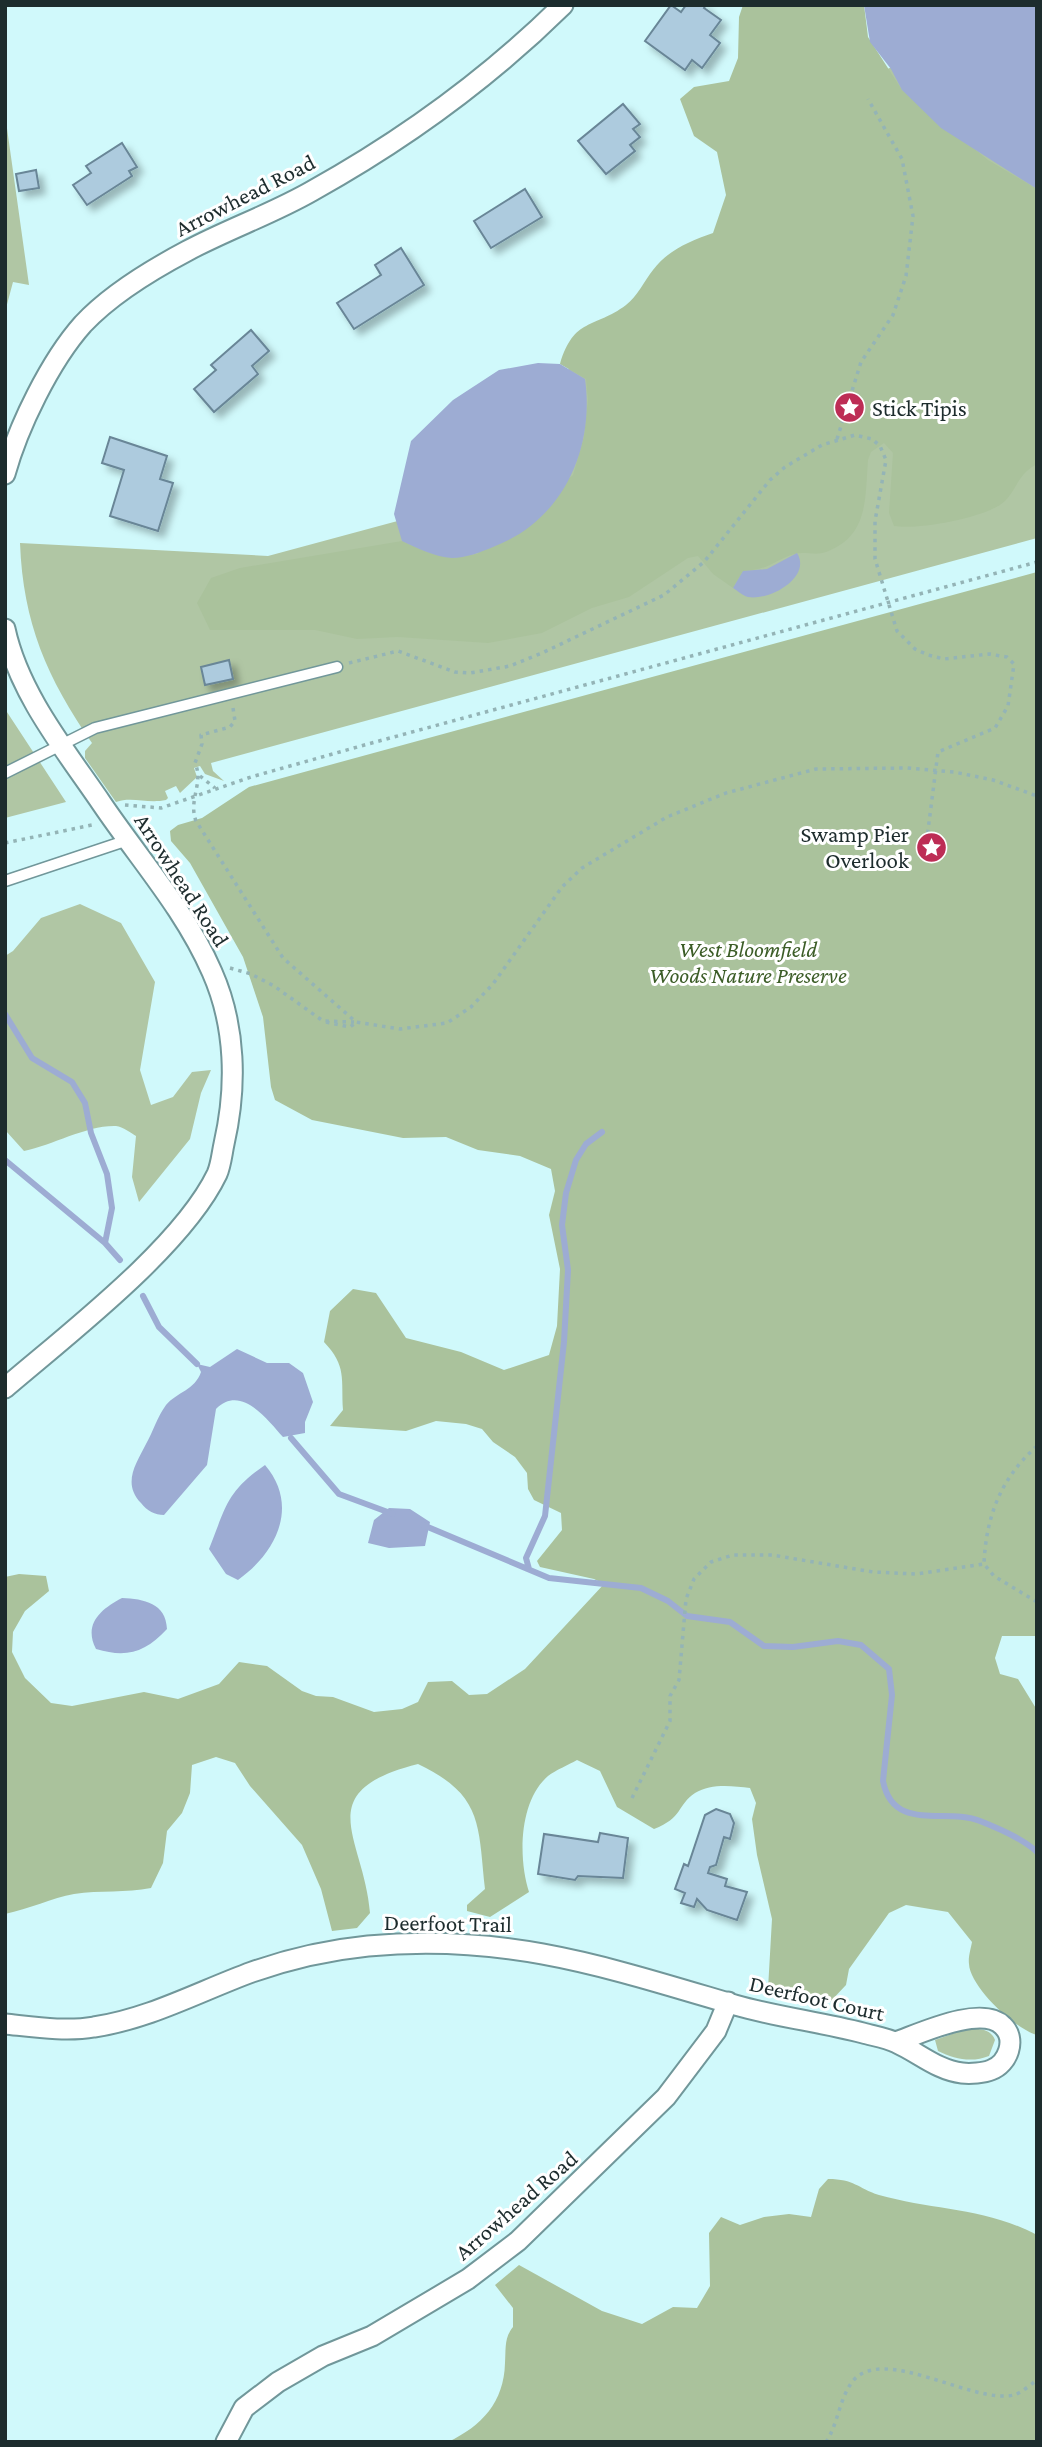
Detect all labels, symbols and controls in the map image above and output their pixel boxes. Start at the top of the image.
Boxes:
street label: Arrowhead Road [171,149,319,241]
place icon: Stick Tipis [832,391,866,425]
place label: Stick Tipis [872,395,967,421]
street label: Arrowhead Road [129,809,235,951]
place label: Swamp Pier Overlook [800,821,909,873]
place icon: Swamp Pier Overlook [915,830,949,864]
park label: West Bloomfield Woods Nature Preserve [649,936,847,988]
street label: Deerfoot Trail [384,1909,512,1937]
street label: Deerfoot Court [747,1970,888,2026]
street label: Arrowhead Road [450,2145,582,2265]

